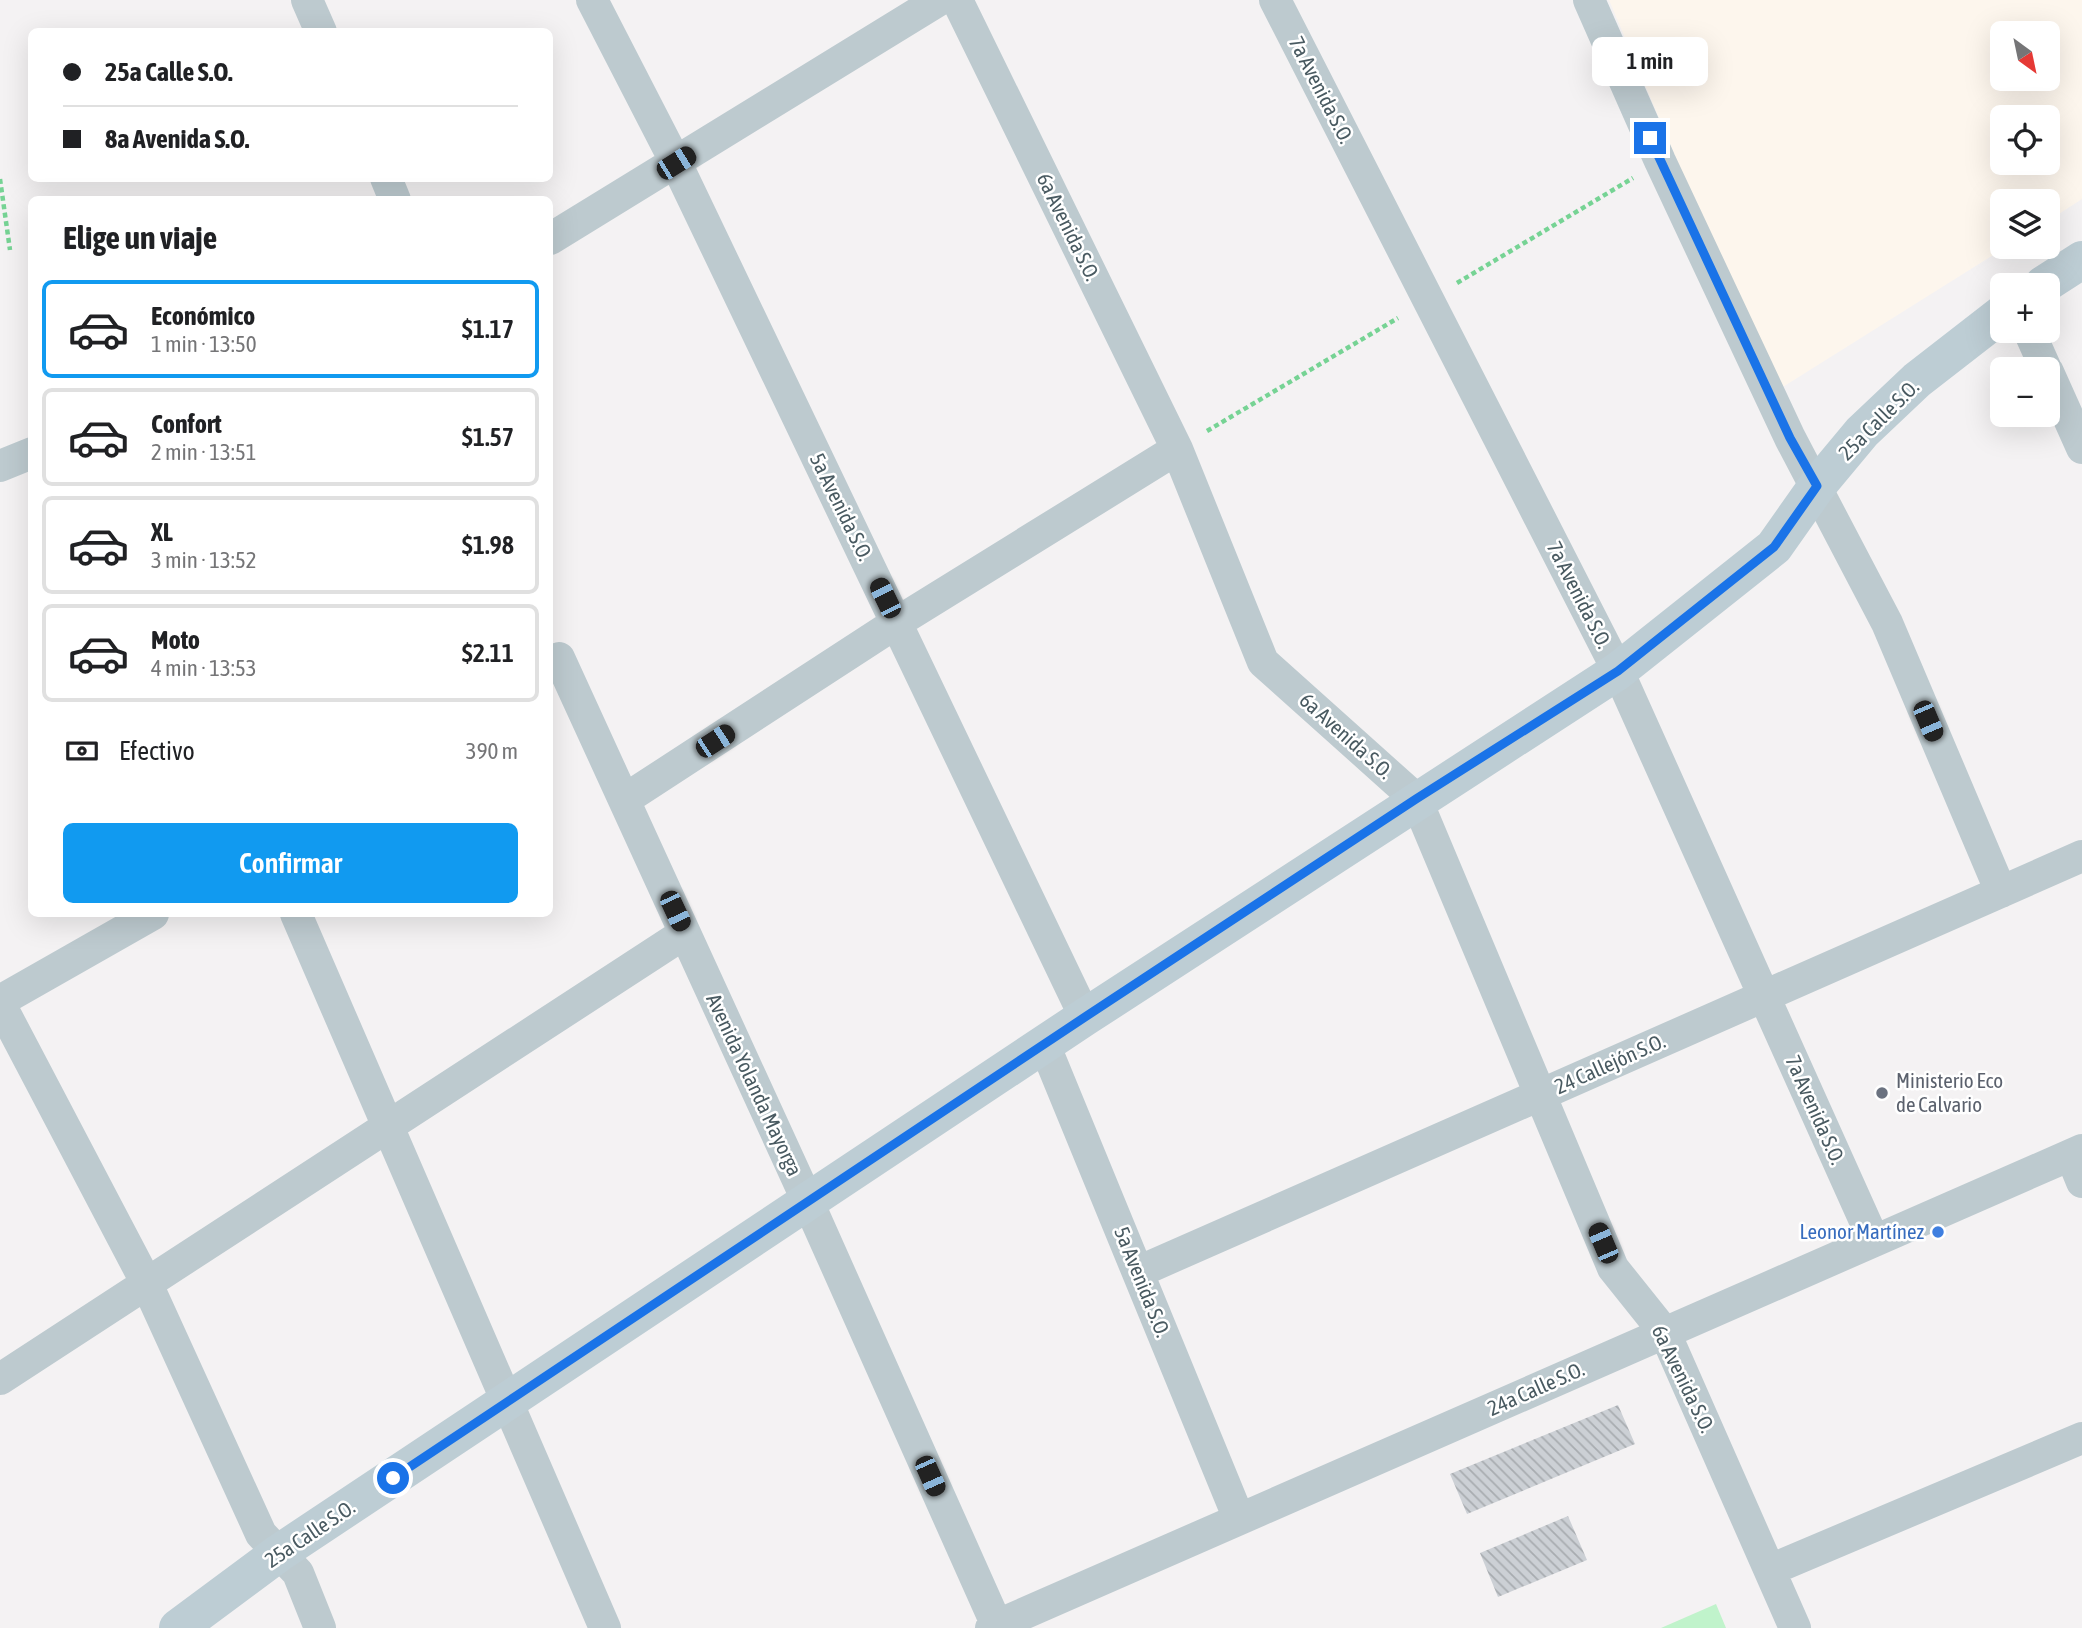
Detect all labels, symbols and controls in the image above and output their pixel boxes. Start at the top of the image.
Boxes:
north arrow [1990,21,2060,91]
map controls [1990,21,2060,427]
street label: 7a Avenida S.O. [1285,32,1359,147]
callout: 1 min [1592,37,1708,86]
text: 1 min [1627,48,1673,74]
text: 25a Calle S.O. [105,57,233,87]
button: locate [1990,105,2060,175]
route end [1634,122,1666,154]
text: 8a Avenida S.O. [105,124,249,154]
car [653,143,700,183]
street label: 6a Avenida S.O. [1033,169,1105,284]
button: layers [1990,189,2060,259]
text: Elige un viaje [63,219,217,256]
button: + [1990,273,2060,343]
icon: car [67,298,130,361]
text: Económico [151,301,255,331]
text: $1.17 [462,314,514,344]
text: 1 min · 13:50 [151,331,257,357]
button: − [1990,357,2060,427]
street label: 25a Calle S.O. [1833,374,1923,464]
icon: car [67,406,130,469]
text: Confort [151,409,222,439]
text: $1.57 [462,422,514,452]
text: 2 min · 13:51 [151,439,257,465]
street label: 5a Avenida S.O. [806,449,878,564]
icon: car [67,514,130,577]
text: XL [151,517,173,547]
text: $1.98 [462,530,514,560]
street label: 7a Avenida S.O. [1543,537,1617,652]
text: 3 min · 13:52 [151,547,257,573]
car [867,575,904,621]
icon: car [67,622,130,685]
text: Moto [151,625,200,655]
text: $2.11 [462,638,514,668]
text: 4 min · 13:53 [151,655,257,681]
street label: 6a Avenida S.O. [1295,687,1398,783]
car [1911,698,1946,744]
car [692,721,739,761]
icon: cash [63,732,101,770]
text: Efectivo [119,736,195,766]
text: 390 m [466,738,518,764]
button: Confirmar [63,823,518,903]
car [657,888,694,934]
street label: Avenida Yolanda Mayorga [702,990,808,1179]
street label: 24 Callejón S.O. [1551,1028,1668,1098]
street label: 7a Avenida S.O. [1781,1051,1851,1168]
place label: Ministerio Eco de Calvario [1896,1068,2003,1116]
marker: Ministerio Eco de Calvario [1874,1085,1890,1101]
place label: Leonor Martínez [1799,1219,1924,1243]
car [1586,1220,1621,1266]
street label: 5a Avenida S.O. [1110,1223,1176,1340]
marker: Leonor Martínez [1930,1224,1946,1240]
street label: 6a Avenida S.O. [1648,1321,1720,1436]
street label: 24a Calle S.O. [1484,1356,1588,1420]
car [912,1453,949,1499]
route start [377,1462,409,1494]
street label: 25a Calle S.O. [260,1494,359,1572]

